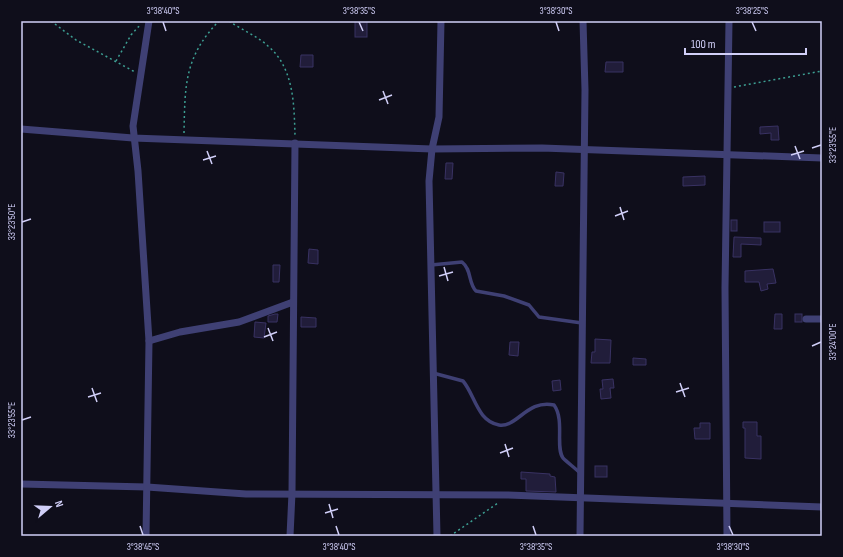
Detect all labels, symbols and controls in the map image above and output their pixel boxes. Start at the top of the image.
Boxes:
text: 3°38'40"S [146,5,180,17]
text: 3°38'35"S [343,5,375,17]
text: 3°38'30"S [539,5,573,17]
text: 3°38'25"S [736,5,768,17]
scale bar [685,30,806,56]
text: 100 m [691,37,716,52]
text: 33°23'55"E [827,127,839,163]
text: 33°23'50"E [6,204,18,240]
text: 33°24'00"E [827,323,839,361]
text: 33°23'55"E [6,402,18,438]
north arrow [30,487,70,527]
text: N [52,499,66,509]
text: 3°38'45"S [127,541,159,553]
text: 3°38'40"S [322,541,356,553]
text: 3°38'35"S [520,541,552,553]
text: 3°38'30"S [716,541,750,553]

